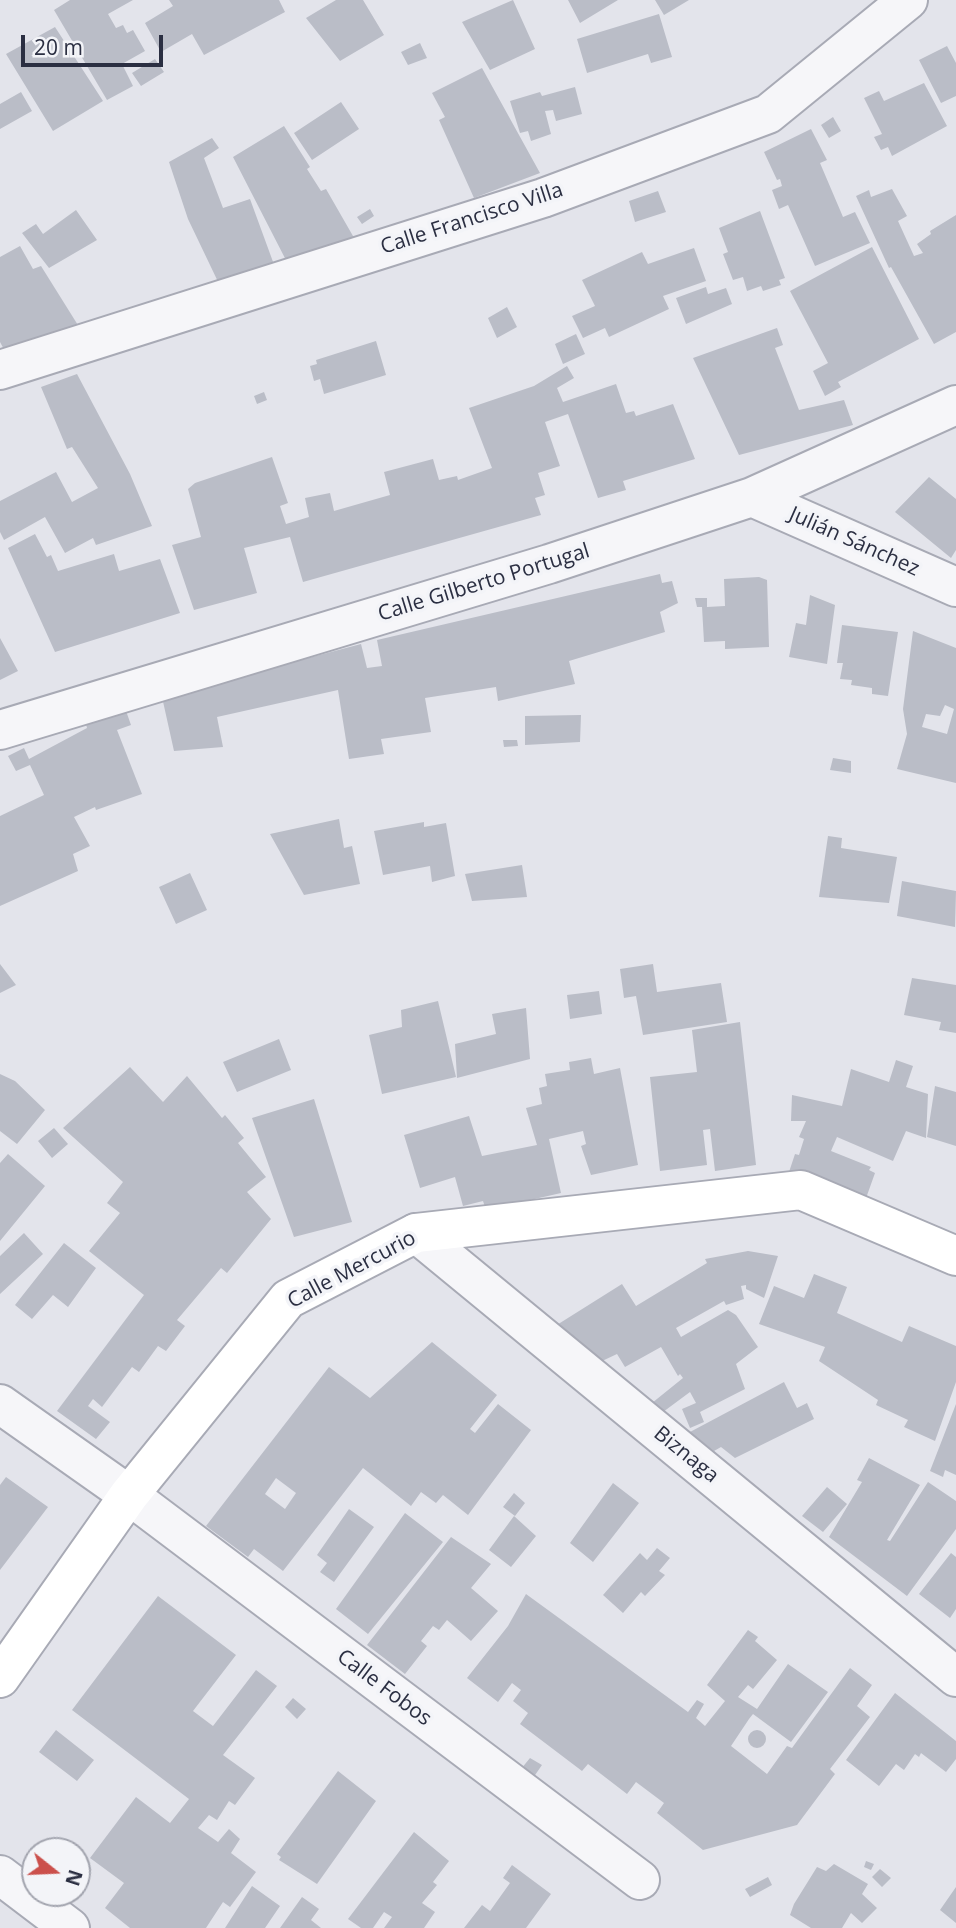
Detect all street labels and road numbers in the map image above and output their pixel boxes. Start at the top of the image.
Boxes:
street label: Calle Francisco Villa [378,178,566,260]
street label: Julián Sánchez [785,502,923,582]
street label: Calle Gilberto Portugal [375,539,593,627]
street label: Calle Mercurio [284,1226,420,1314]
street label: Biznaga [648,1421,724,1489]
street label: Calle Fobos [332,1644,436,1732]

